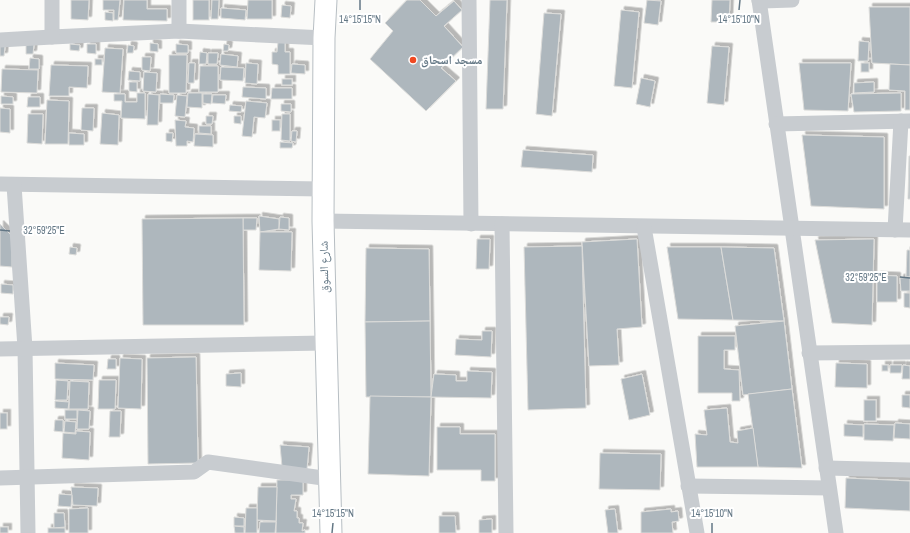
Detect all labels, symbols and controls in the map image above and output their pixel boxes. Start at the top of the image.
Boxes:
text: 14°15'15"N [339,13,381,26]
text: 14°15'10"N [718,13,760,26]
place label: مسجد اسحاق [421,52,483,68]
marker: مسجد اسحاق [408,55,418,65]
text: 32°59'25"E [23,224,65,237]
street label: شارع السوق [316,241,332,293]
text: 32°59'25"E [845,271,887,284]
text: 14°15'15"N [312,507,354,520]
text: 14°15'10"N [691,507,733,520]

